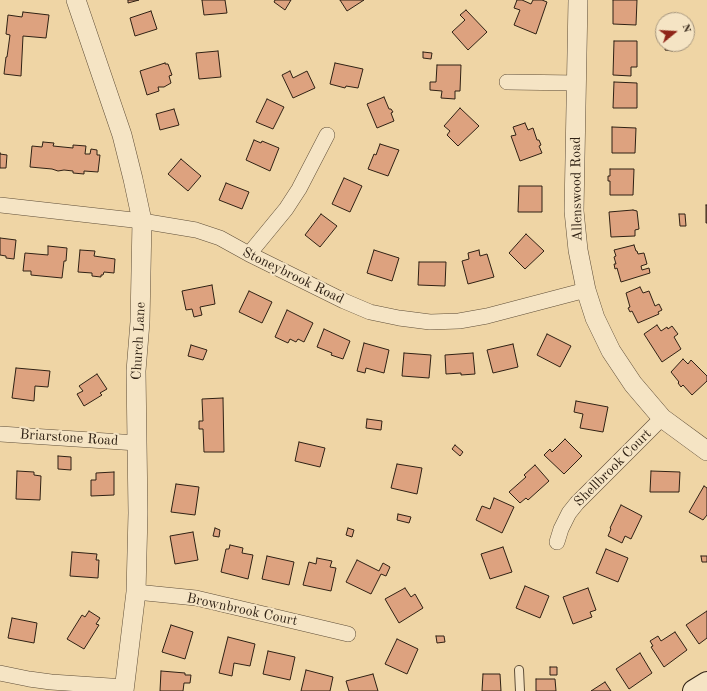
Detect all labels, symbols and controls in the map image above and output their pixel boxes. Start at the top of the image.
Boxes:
north arrow [655,12,695,52]
text: N [679,23,692,34]
street label: Allenswood Road [568,136,586,242]
street label: Stoneybrook Road [239,244,347,308]
street label: Church Lane [129,302,149,380]
street label: Briarstone Road [19,426,119,450]
street label: Shellbrook Court [571,426,655,510]
street label: Brownbrook Court [185,590,299,630]

